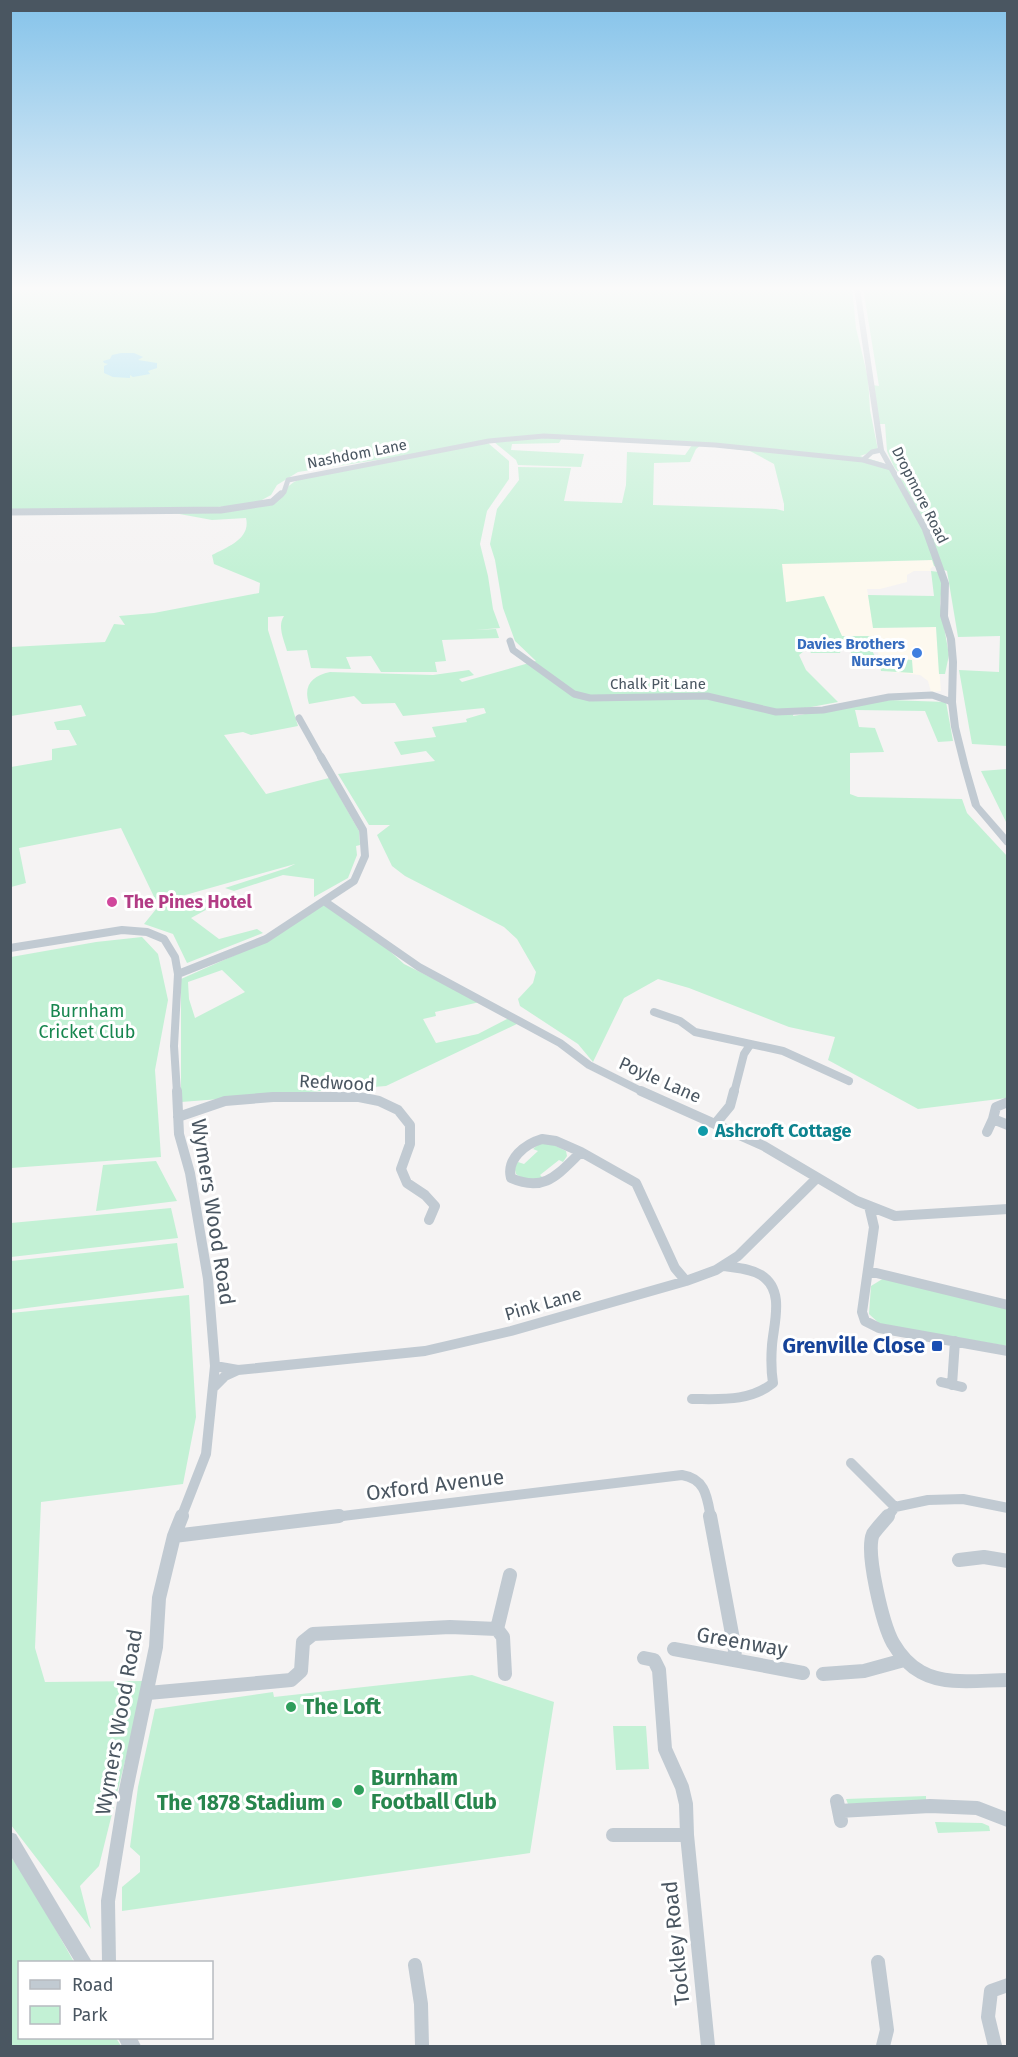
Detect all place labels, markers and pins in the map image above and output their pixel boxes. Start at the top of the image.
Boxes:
place label: Davies Brothers Nursery [797,635,905,670]
marker: Davies Brothers Nursery [910,646,924,660]
place label: The Pines Hotel [124,891,253,913]
marker: The Pines Hotel [105,895,119,909]
place label: Ashcroft Cottage [714,1120,852,1142]
marker: Ashcroft Cottage [696,1124,710,1138]
place label: Grenville Close [782,1333,925,1359]
marker: Grenville Close [930,1339,944,1353]
place label: The Loft [303,1694,382,1720]
marker: The Loft [284,1700,298,1714]
place label: Burnham Football Club [371,1765,497,1815]
marker: Burnham Football Club [352,1783,366,1797]
place label: The 1878 Stadium [157,1790,325,1816]
marker: The 1878 Stadium [330,1796,344,1810]

